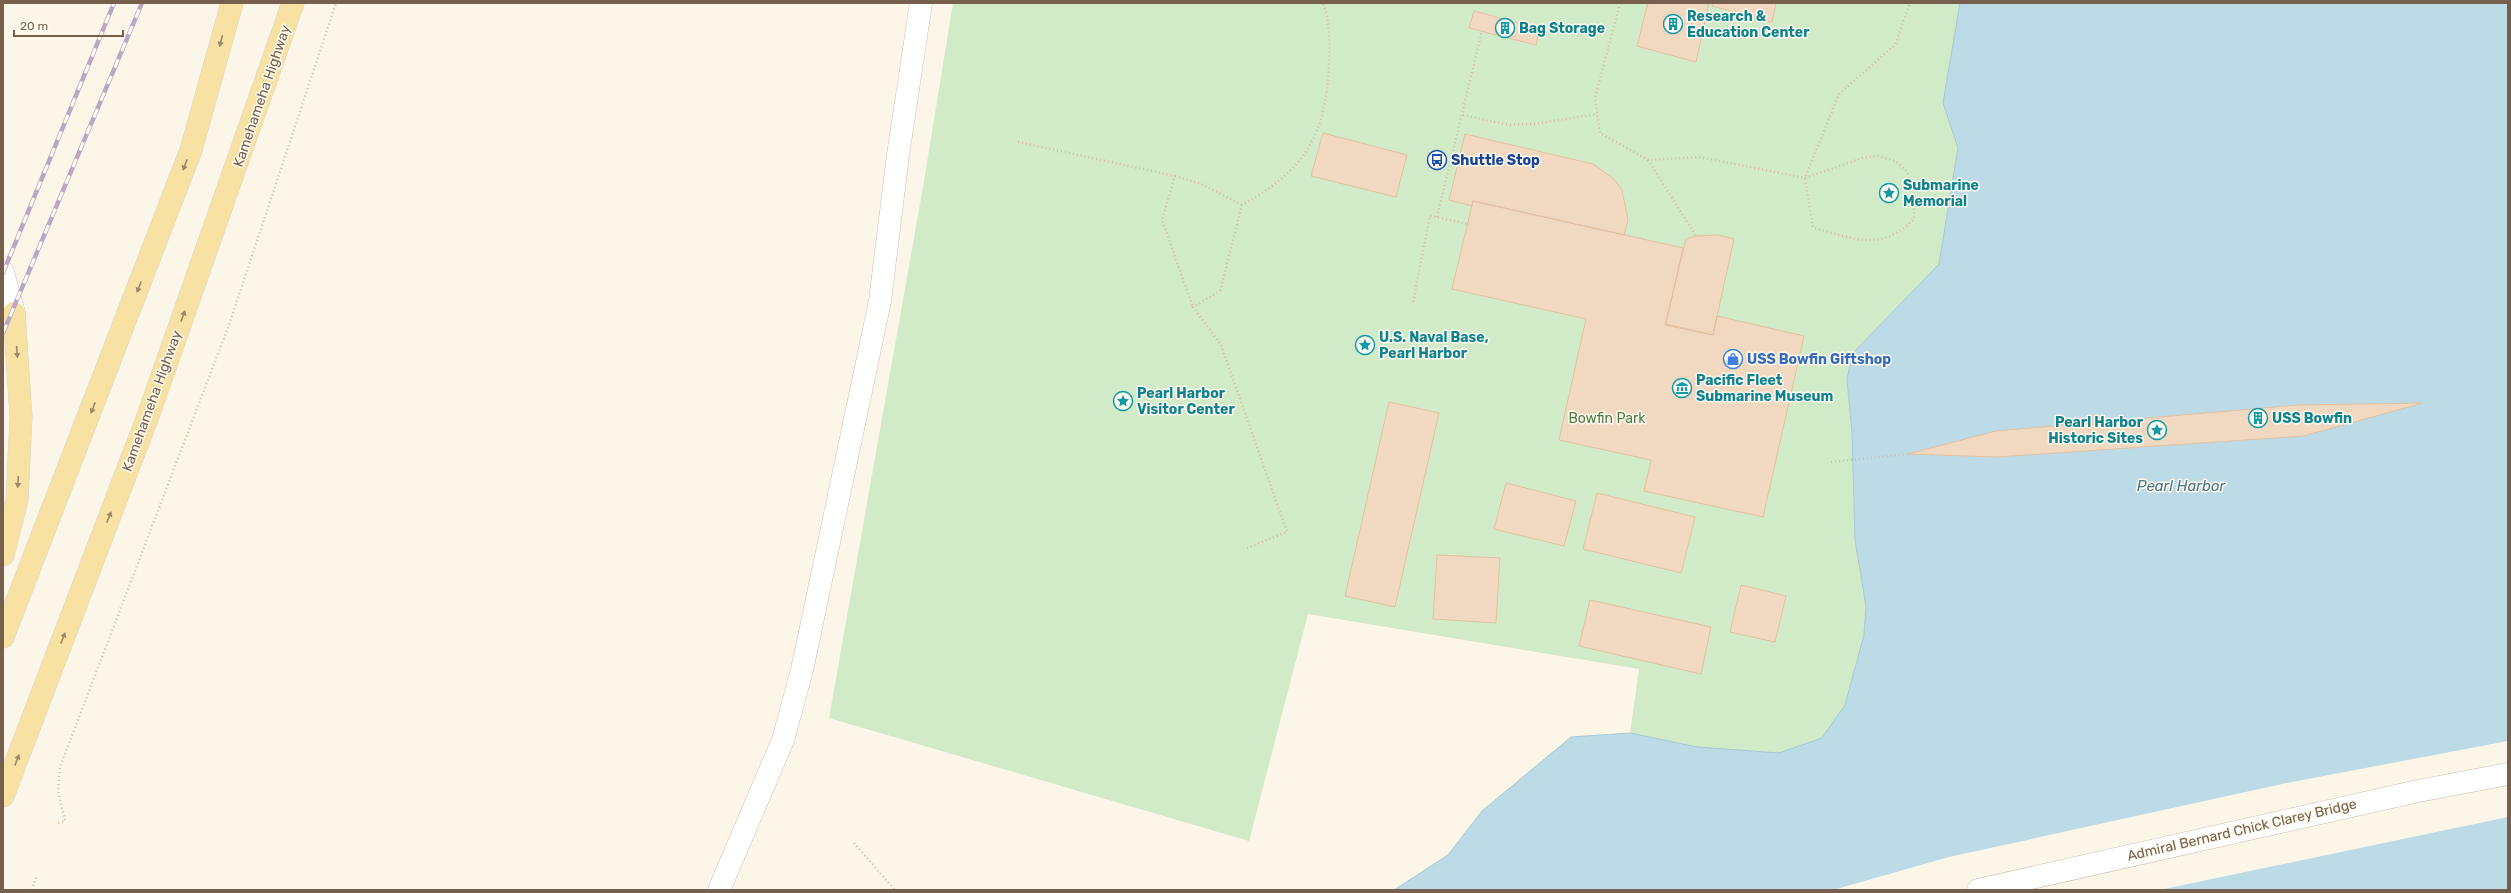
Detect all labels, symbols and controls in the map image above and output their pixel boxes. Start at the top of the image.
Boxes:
place label: Research & Education Center [1687,8,1810,41]
scale bar [14,12,123,38]
building icon: Research & Education Center [1662,13,1684,35]
building icon: Bag Storage [1494,17,1516,39]
text: 20 m [20,19,48,33]
place label: Bag Storage [1519,20,1605,37]
street label: Kamehameha Highway [230,23,294,169]
one-way arrow [218,34,224,47]
bus stop icon: Shuttle Stop [1426,149,1448,171]
place label: Shuttle Stop [1451,152,1540,169]
one-way arrow [182,160,188,172]
place label: Submarine Memorial [1903,177,1979,210]
place icon: Submarine Memorial [1878,182,1900,204]
one-way arrow [136,281,142,293]
one-way arrow [181,309,187,321]
street label: Kamehameha Highway [119,328,186,474]
place label: U.S. Naval Base, Pearl Harbor [1379,329,1489,362]
place icon: U.S. Naval Base, Pearl Harbor [1354,334,1376,356]
one-way arrow [13,346,20,358]
shop icon: USS Bowfin Giftshop [1722,348,1744,370]
place label: USS Bowfin Giftshop [1747,351,1891,368]
place label: Pacific Fleet Submarine Museum [1696,372,1833,405]
museum icon: Pacific Fleet Submarine Museum [1671,377,1693,399]
place label: Pearl Harbor Visitor Center [1137,385,1235,418]
place icon: Pearl Harbor Visitor Center [1112,390,1134,412]
one-way arrow [89,403,95,415]
building icon: USS Bowfin [2247,407,2269,429]
park label: Bowfin Park [1568,410,1646,427]
place label: USS Bowfin [2272,410,2352,427]
place label: Pearl Harbor Historic Sites [2048,414,2144,447]
place icon: Pearl Harbor Historic Sites [2146,419,2168,441]
one-way arrow [14,476,21,488]
water label: Pearl Harbor [2137,477,2226,495]
one-way arrow [107,510,113,522]
one-way arrow [61,632,67,644]
one-way arrow [14,753,20,765]
street label: Admiral Bernard Chick Clarey Bridge [2126,795,2359,865]

